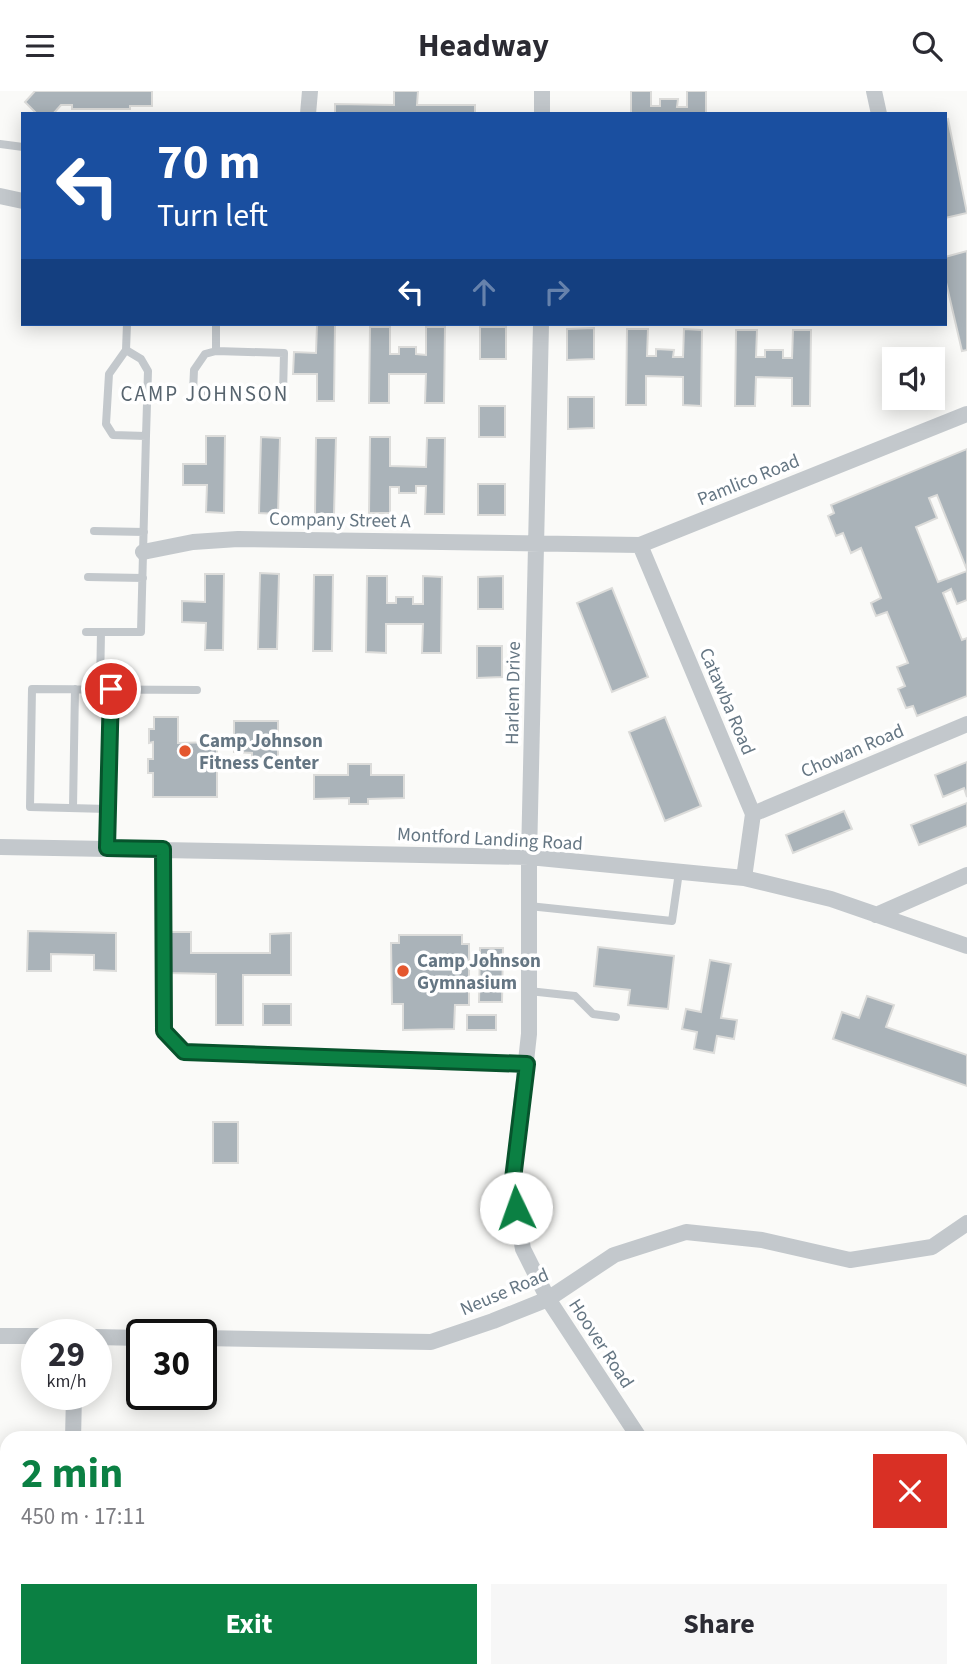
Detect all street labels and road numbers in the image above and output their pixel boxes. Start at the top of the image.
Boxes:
street label: Pamlico Road [693,448,804,513]
street label: Company Street A [269,506,412,535]
street label: Harlem Drive [499,641,528,745]
street label: Catawba Road [692,644,761,759]
street label: Chowan Road [797,718,908,785]
street label: Montford Landing Road [396,821,584,858]
street label: Neuse Road [456,1262,553,1323]
street label: Hoover Road [562,1294,640,1394]

